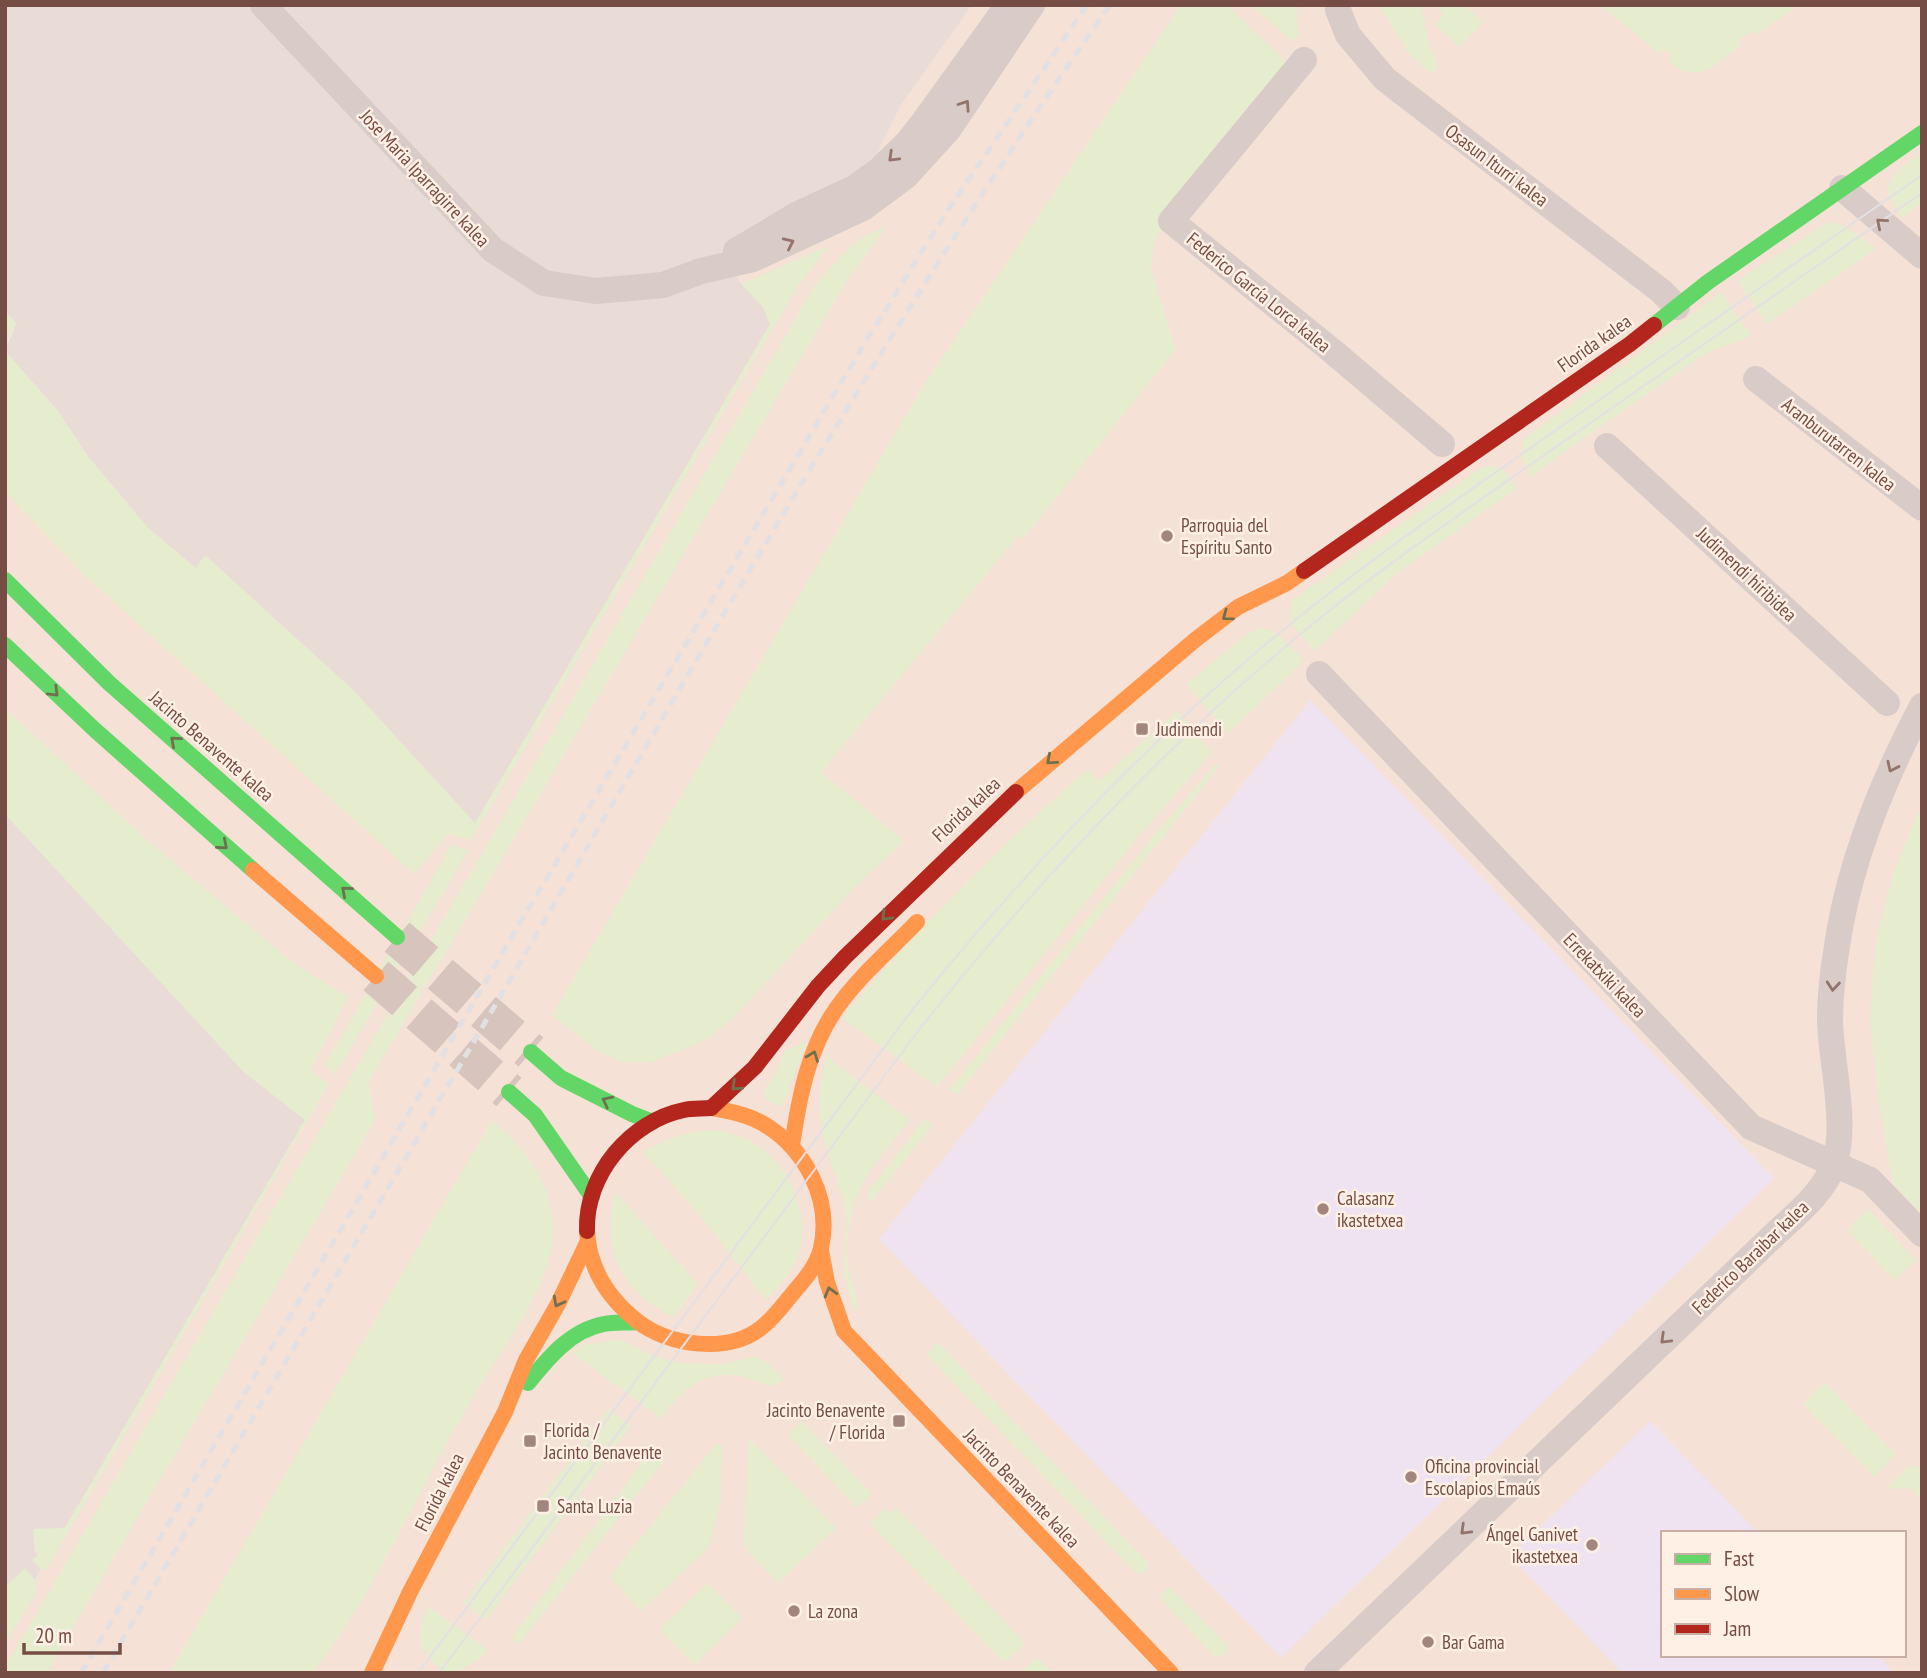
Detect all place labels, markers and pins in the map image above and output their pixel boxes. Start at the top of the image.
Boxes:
place label: Parroquia del Espíritu Santo [1181,513,1272,559]
marker: Parroquia del Espíritu Santo [1159,528,1175,544]
place label: Judimendi [1155,717,1222,741]
marker: Judimendi [1134,721,1150,737]
place label: Calasanz ikastetxea [1337,1186,1403,1232]
marker: Calasanz ikastetxea [1315,1201,1331,1217]
place label: Jacinto Benavente / Florida [766,1398,885,1444]
marker: Jacinto Benavente / Florida [891,1413,907,1429]
place label: Florida / Jacinto Benavente [543,1418,662,1464]
marker: Florida / Jacinto Benavente [522,1433,538,1449]
place label: Oficina provincial Escolapios Emaús [1425,1454,1540,1500]
marker: Oficina provincial Escolapios Emaús [1403,1469,1419,1485]
place label: Santa Luzia [557,1494,632,1518]
marker: Santa Luzia [535,1498,551,1514]
place label: Ángel Ganivet ikastetxea [1486,1522,1579,1568]
marker: Ángel Ganivet ikastetxea [1584,1537,1600,1553]
place label: La zona [808,1599,858,1623]
marker: La zona [786,1603,802,1619]
place label: Bar Gama [1442,1630,1505,1654]
marker: Bar Gama [1420,1634,1436,1650]

